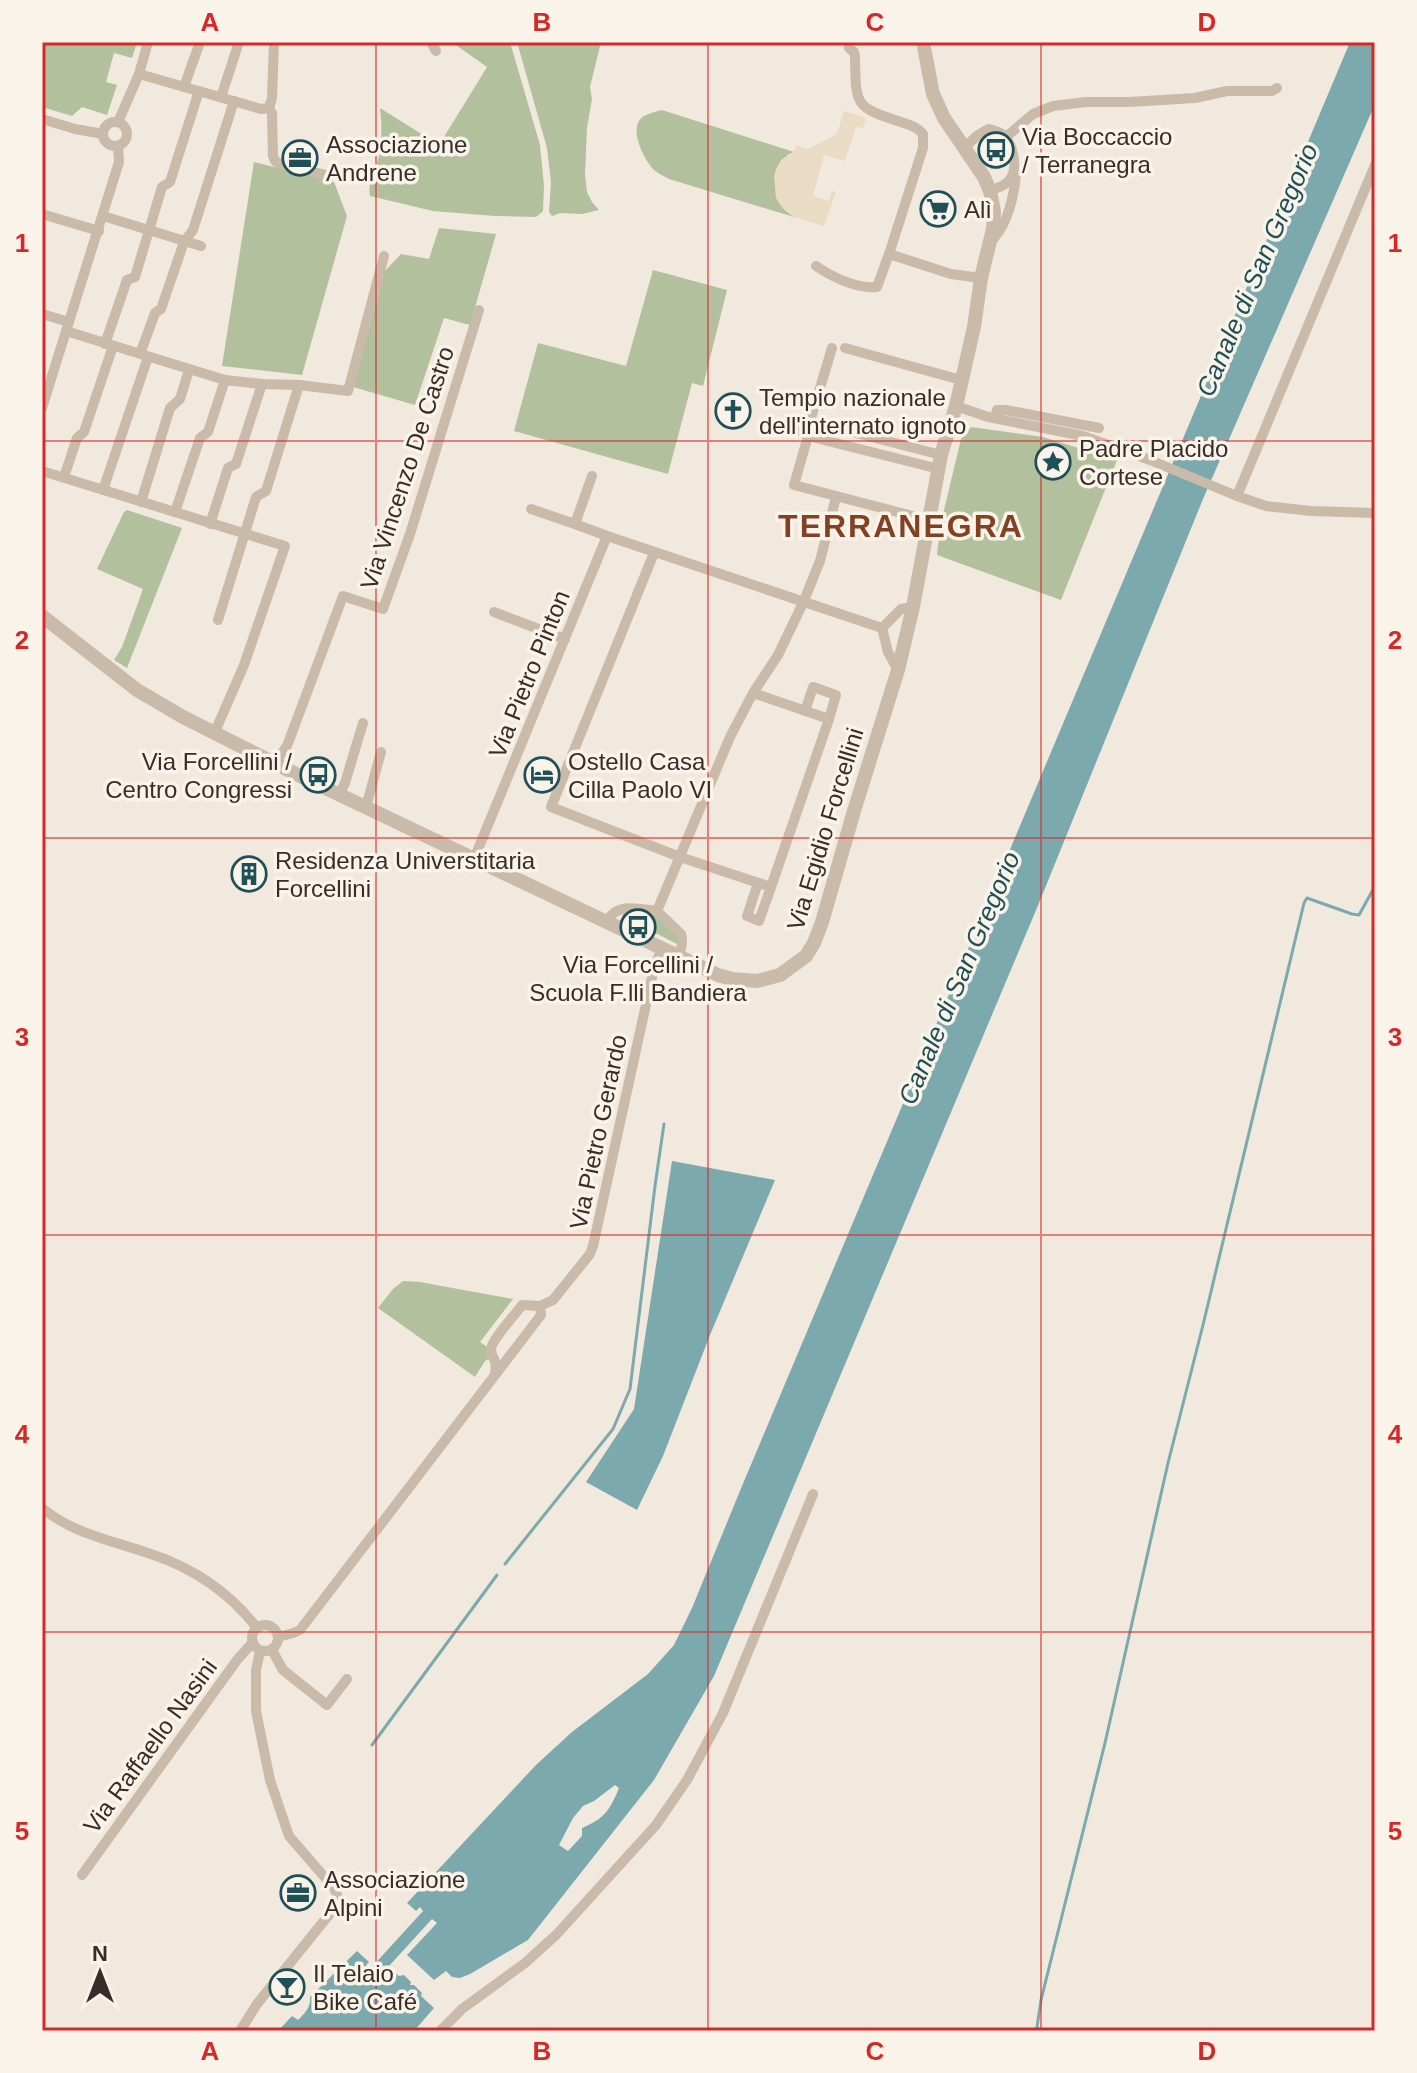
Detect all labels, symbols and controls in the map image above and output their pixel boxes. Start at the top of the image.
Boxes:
text: A [201,7,220,37]
text: B [533,7,551,37]
text: C [866,7,885,37]
text: D [1198,7,1216,37]
place label: Via Boccaccio / Terranegra [1022,123,1172,178]
place label: Associazione Andrene [326,131,467,186]
bus stop icon: Via Boccaccio / Terranegra [977,131,1015,169]
office icon: Associazione Andrene [281,139,319,177]
water label: Canale di San Gregorio [1190,139,1324,401]
supermarket icon: Alì [919,190,957,228]
place label: Alì [964,196,992,223]
text: 1 [15,228,29,258]
text: 1 [1388,228,1402,258]
street label: Via Vincenzo De Castro [355,343,459,593]
place label: Tempio nazionale dell'internato ignoto [759,384,966,439]
church icon: Tempio nazionale dell'internato ignoto [714,392,752,430]
place label: Padre Placido Cortese [1079,435,1228,490]
place icon: Padre Placido Cortese [1034,443,1072,481]
district label: TERRANEGRA [778,508,1024,544]
street label: Via Pietro Pinton [483,586,575,762]
text: 2 [15,625,29,655]
text: 2 [1388,625,1402,655]
street label: Via Egidio Forcellini [781,724,869,934]
place label: Via Forcellini / Centro Congressi [105,748,292,803]
place label: Ostello Casa Cilla Paolo VI [568,748,712,803]
bus stop icon: Via Forcellini / Centro Congressi [299,756,337,794]
hotel icon: Ostello Casa Cilla Paolo VI [523,756,561,794]
place label: Residenza Universtitaria Forcellini [275,847,536,902]
water label: Canale di San Gregorio [892,847,1026,1109]
building icon: Residenza Universtitaria Forcellini [230,855,268,893]
bus stop icon: Via Forcellini / Scuola F.lli Bandiera [619,908,657,946]
place label: Via Forcellini / Scuola F.lli Bandiera [529,951,747,1006]
text: 3 [15,1022,29,1052]
text: 3 [1388,1022,1402,1052]
street label: Via Pietro Gerardo [564,1032,632,1232]
text: 4 [15,1419,30,1449]
text: 4 [1388,1419,1403,1449]
street label: Via Raffaello Nasini [78,1654,222,1838]
text: 5 [15,1816,29,1846]
text: 5 [1388,1816,1402,1846]
place label: Associazione Alpini [324,1866,465,1921]
office icon: Associazione Alpini [279,1874,317,1912]
north arrow [60,1933,140,2013]
text: N [92,1941,108,1966]
place label: Il Telaio Bike Café [313,1960,417,2015]
bar icon: Il Telaio Bike Café [268,1968,306,2006]
text: A [201,2036,220,2066]
text: B [533,2036,551,2066]
text: C [866,2036,885,2066]
text: D [1198,2036,1216,2066]

